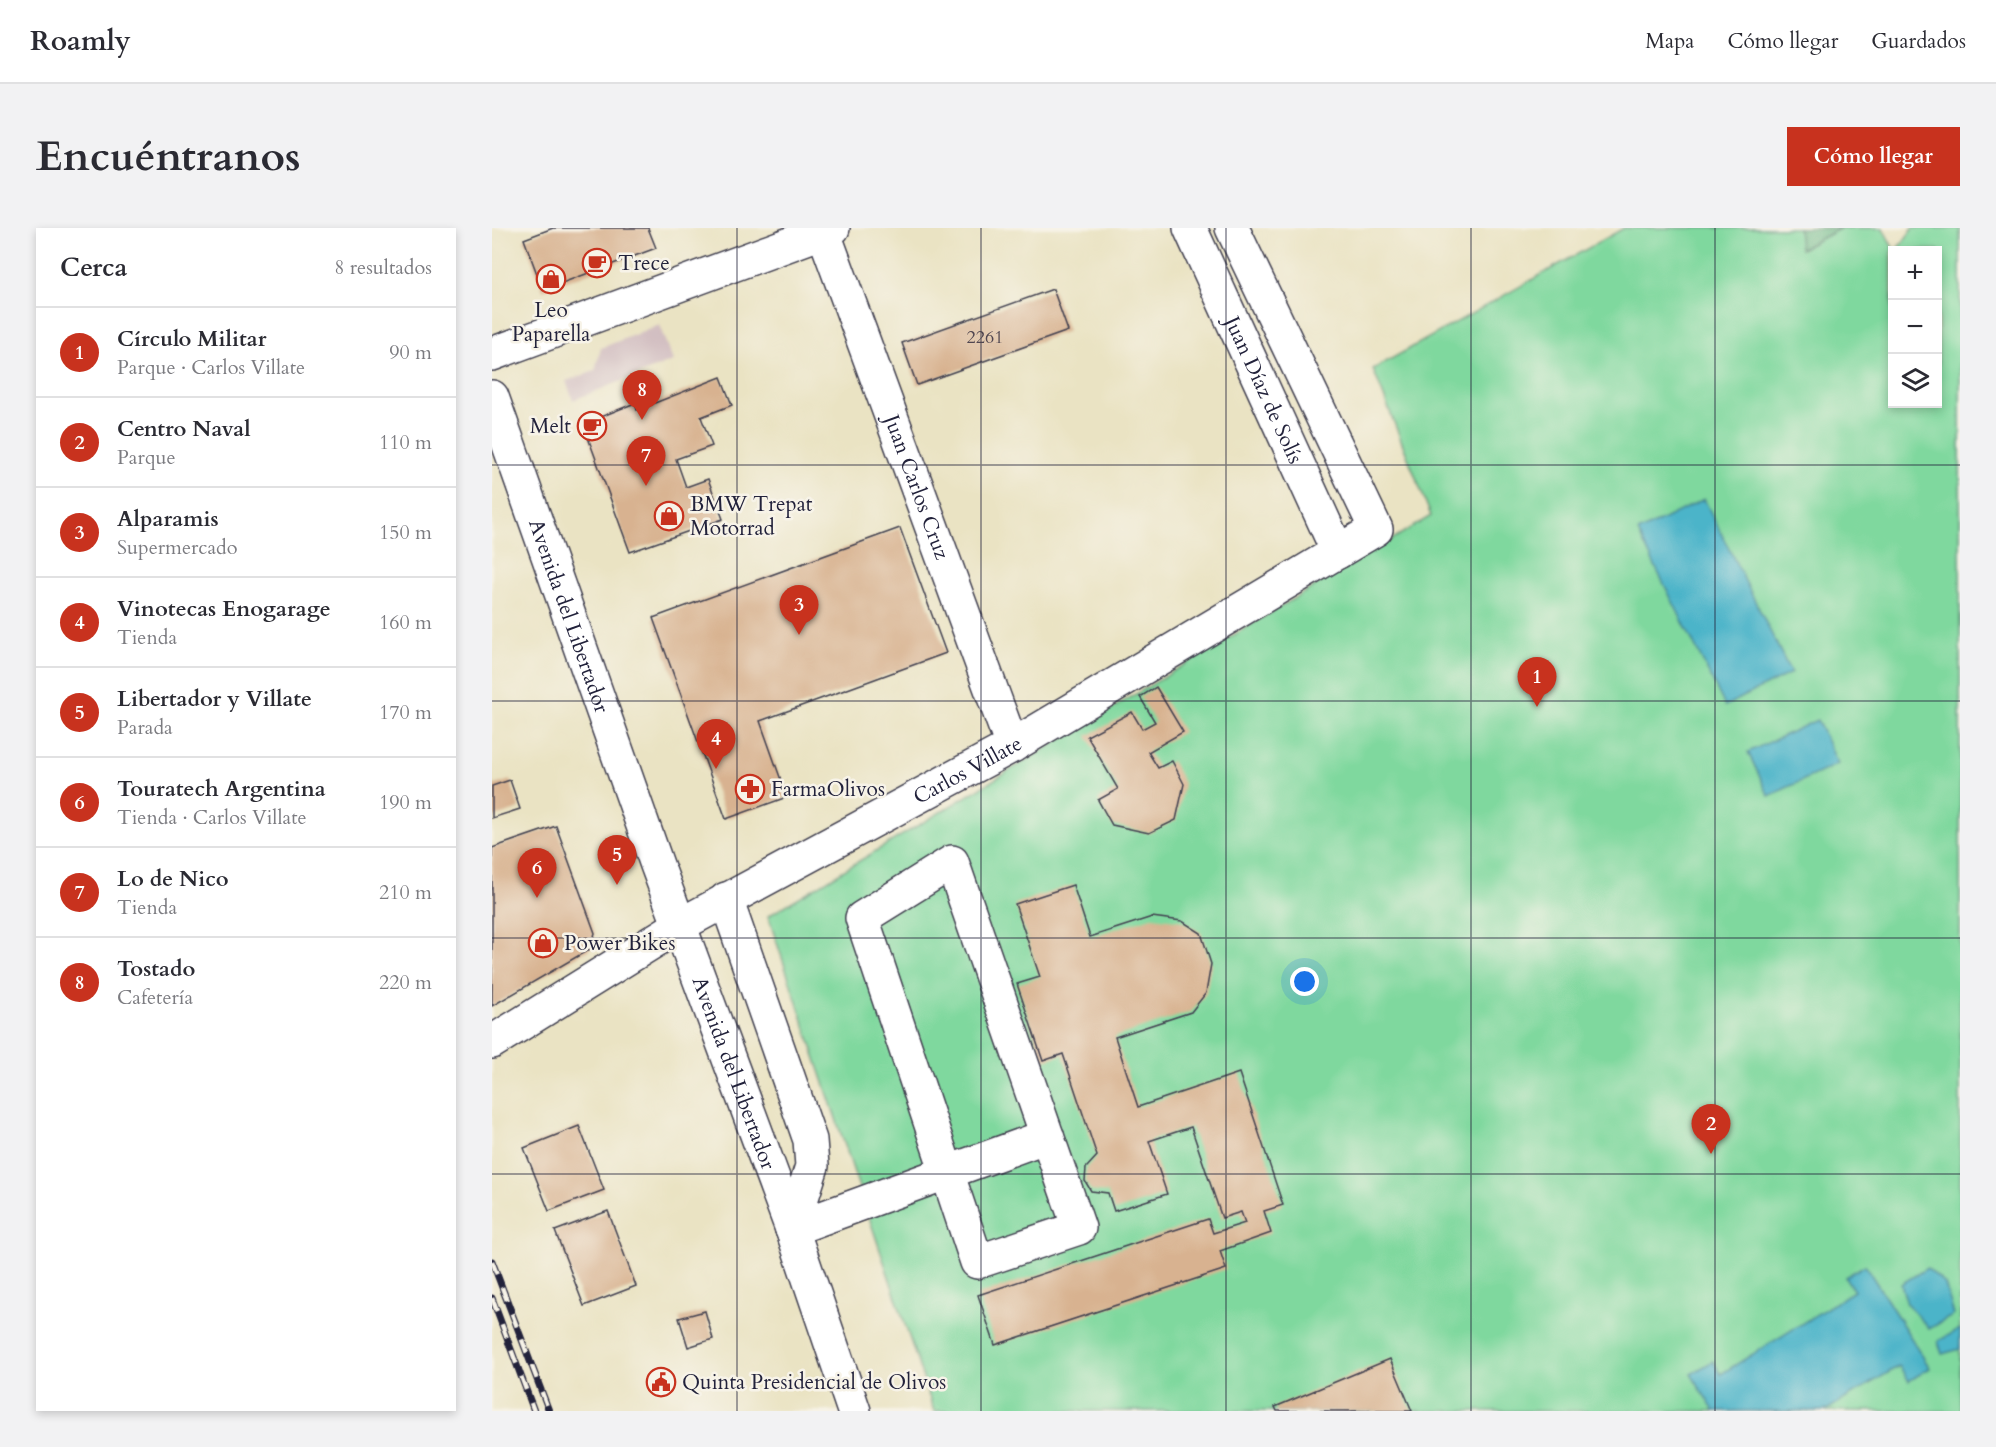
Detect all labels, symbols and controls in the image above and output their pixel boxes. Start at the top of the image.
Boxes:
text: Roamly [30,22,131,60]
text: Mapa [1645,27,1694,56]
text: Cómo llegar [1727,27,1838,56]
text: Guardados [1871,27,1966,56]
button: Cómo llegar [1787,127,1960,186]
text: Encuéntranos [36,128,301,185]
map controls [1888,246,1942,408]
button: + [1888,246,1942,300]
cafe icon: Trece [581,247,613,279]
place label: Trece [618,249,670,278]
text: Cerca [60,250,127,285]
text: 8 resultados [334,254,432,281]
shop icon: Leo Paparella [535,263,567,295]
place label: Leo Paparella [512,296,590,349]
button: − [1888,300,1942,354]
street label: Juan Díaz de Solís [1217,309,1310,468]
text: Círculo Militar [117,324,267,354]
house number: 2261 [967,325,1003,350]
text: 1 [74,339,85,366]
text: 90 m [389,339,432,366]
text: Parque · Carlos Villate [117,354,305,381]
button: layers [1888,354,1942,408]
pin: 8 [622,370,662,420]
street label: Juan Carlos Cruz [876,408,957,564]
cafe icon: Melt [576,410,608,442]
place label: Melt [530,412,571,441]
text: Centro Naval [117,414,251,444]
text: 2 [74,429,85,456]
text: 110 m [379,429,432,456]
pin: 7 [626,436,666,486]
text: Parque [117,444,176,471]
place label: BMW Trepat Motorrad [690,490,813,543]
shop icon: BMW Trepat Motorrad [653,500,685,532]
text: Alparamis [117,504,219,534]
street label: Avenida del Libertador [522,515,617,717]
text: 3 [74,519,85,546]
text: 150 m [379,519,432,546]
text: Supermercado [117,534,238,561]
pin: 3 [780,586,818,635]
text: Vinotecas Enogarage [117,594,331,624]
text: 4 [74,609,85,636]
text: 160 m [379,609,432,636]
text: Tienda [117,624,177,651]
pin: 1 [1518,658,1556,707]
text: Libertador y Villate [117,684,312,714]
text: 5 [74,699,85,726]
text: 170 m [379,699,432,726]
text: Parada [117,714,173,741]
pin: 4 [696,720,736,769]
street label: Carlos Villate [908,729,1027,811]
pharmacy icon: FarmaOlivos [734,773,766,805]
text: Touratech Argentina [117,774,326,804]
place label: FarmaOlivos [771,775,885,804]
text: 6 [74,789,85,816]
text: 190 m [379,789,432,816]
text: Tienda · Carlos Villate [117,804,307,831]
pin: 5 [598,836,636,885]
pin: 6 [518,848,556,898]
text: Lo de Nico [117,864,229,894]
text: 7 [74,879,85,906]
text: 210 m [379,879,432,906]
text: Tienda [117,894,177,921]
shop icon: Power Bikes [527,927,559,959]
place label: Power Bikes [564,929,675,958]
text: Tostado [117,954,195,984]
your location [1290,967,1319,996]
text: 8 [74,969,85,996]
text: 220 m [379,969,432,996]
street label: Avenida del Libertador [685,972,783,1174]
text: Cafetería [117,984,193,1011]
pin: 2 [1692,1104,1730,1154]
public building icon: Quinta Presidencial de Olivos [645,1366,677,1398]
place label: Quinta Presidencial de Olivos [682,1368,946,1397]

